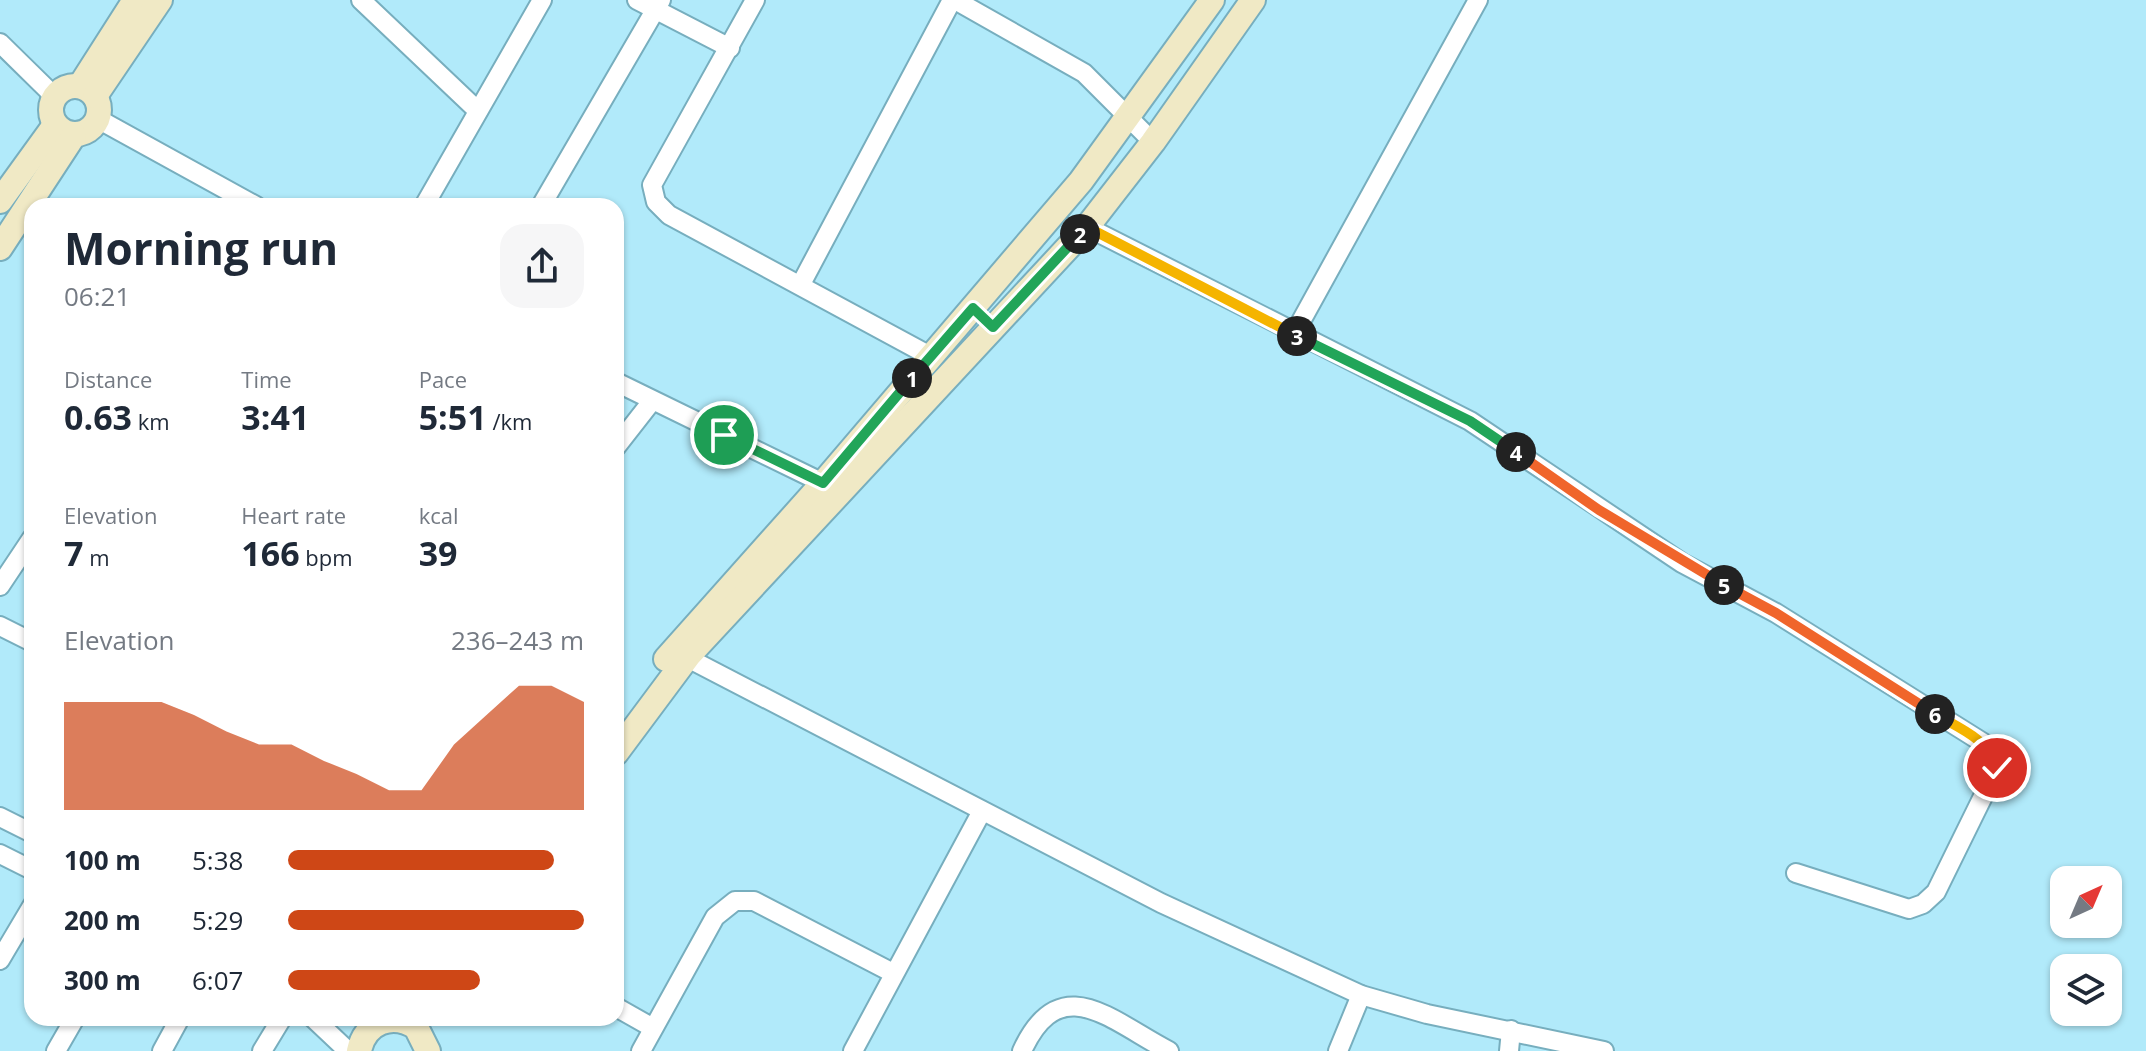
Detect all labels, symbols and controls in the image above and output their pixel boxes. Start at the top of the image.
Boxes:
pin: 2 [1060,214,1100,254]
text: Morning run [64,218,338,278]
text: 2 [1074,219,1086,249]
button: share [500,224,584,308]
text: 06:21 [64,278,130,314]
pin: 3 [1277,316,1317,356]
text: 3 [1291,321,1303,351]
pin: 1 [892,358,932,398]
text: 1 [906,363,918,393]
text: Distance [64,364,152,394]
text: Time [241,364,292,394]
text: Pace [419,364,467,394]
text: 0.63 [64,394,132,440]
text: 3:41 [241,394,309,440]
text: 5:51 [419,394,487,440]
pin [690,401,758,469]
text: km [132,406,170,436]
text: /km [487,406,532,436]
icon: arrive [702,413,746,457]
pin: 4 [1496,432,1536,472]
text: 4 [1510,437,1522,467]
text: Elevation [64,500,157,530]
text: Heart rate [241,500,346,530]
text: kcal [419,500,459,530]
text: 7 [64,530,83,576]
text: 166 [241,530,300,576]
text: 39 [419,530,458,576]
text: m [83,542,110,572]
text: bpm [300,542,353,572]
pin: 5 [1704,565,1744,605]
text: 5 [1718,570,1730,600]
text: Elevation [64,622,174,658]
text: 236–243 m [451,622,584,658]
pin: 6 [1915,694,1955,734]
text: 6 [1929,699,1941,729]
pin [1963,734,2031,802]
icon: check [1975,746,2019,790]
text: 100 m [64,842,141,878]
text: 5:38 [192,842,243,878]
north arrow [2050,866,2122,938]
map controls [2050,866,2122,1026]
text: 200 m [64,902,141,938]
text: 5:29 [192,902,243,938]
button: layers [2050,954,2122,1026]
text: 300 m [64,962,141,998]
text: 6:07 [192,962,243,998]

